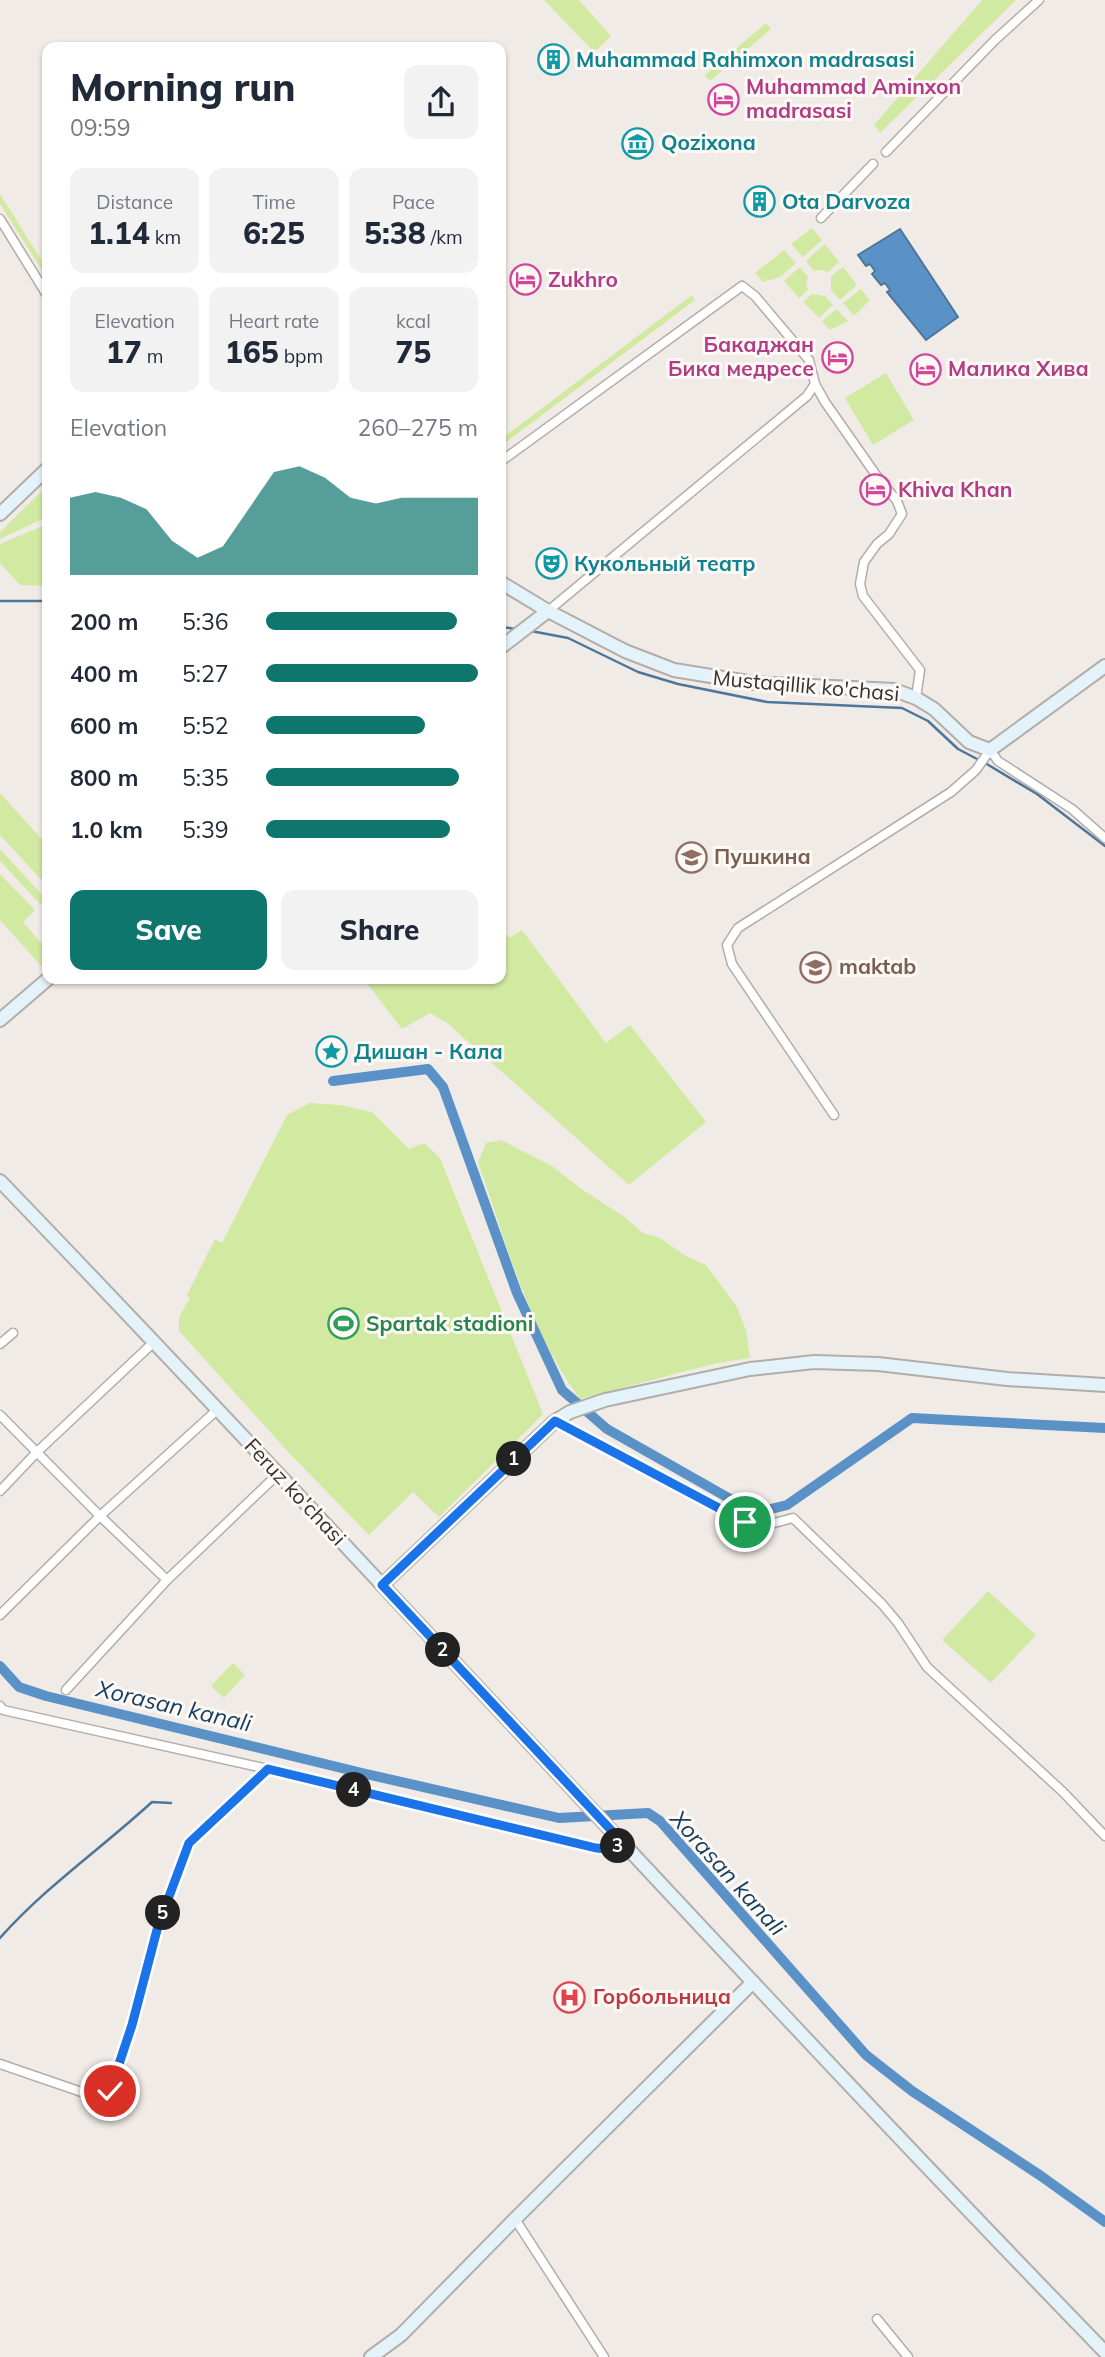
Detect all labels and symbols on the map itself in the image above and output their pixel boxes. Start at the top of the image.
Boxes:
building icon: Muhammad Rahimxon madrasasi [536,43,570,77]
place label: Muhammad Rahimxon madrasasi [576,46,914,72]
place label: Muhammad Aminxon madrasasi [746,73,961,123]
hotel icon: Muhammad Aminxon madrasasi [706,82,740,116]
museum icon: Qozixona [621,126,655,160]
place label: Qozixona [661,129,756,155]
building icon: Ota Darvoza [742,185,776,219]
place label: Ota Darvoza [782,188,911,214]
hotel icon: Zukhro [508,263,542,297]
place label: Zukhro [548,266,618,292]
place label: Бакаджан Бика медресе [668,331,814,381]
hotel icon: Бакаджан Бика медресе [820,340,854,374]
hotel icon: Малика Хива [908,352,942,386]
place label: Малика Хива [948,355,1089,381]
hotel icon: Khiva Khan [858,473,892,507]
place label: Khiva Khan [898,476,1012,502]
theatre icon: Кукольный театр [534,547,568,581]
place label: Кукольный театр [574,550,756,576]
street label: Mustaqillik ko'chasi [712,664,900,706]
school or university icon: Пушкина [674,840,708,874]
place label: Пушкина [714,843,811,869]
school or university icon: maktab [799,950,833,984]
place label: maktab [839,953,916,979]
place icon: Дишан - Кала [314,1035,348,1069]
place label: Дишан - Кала [354,1038,503,1064]
sports icon: Spartak stadioni [326,1307,360,1341]
place label: Spartak stadioni [366,1310,533,1336]
street label: Feruz ko'chasi [240,1432,352,1550]
pin: 1 [496,1442,532,1476]
pin [715,1492,775,1552]
pin: 2 [426,1632,460,1668]
water label: Xorasan kanali [93,1673,255,1738]
pin: 4 [336,1772,372,1808]
water label: Xorasan kanali [664,1803,793,1942]
pin: 3 [600,1828,636,1864]
pin: 5 [146,1896,180,1930]
hospital icon: Горбольница [553,1980,587,2014]
place label: Горбольница [593,1983,731,2009]
pin [80,2061,140,2121]

